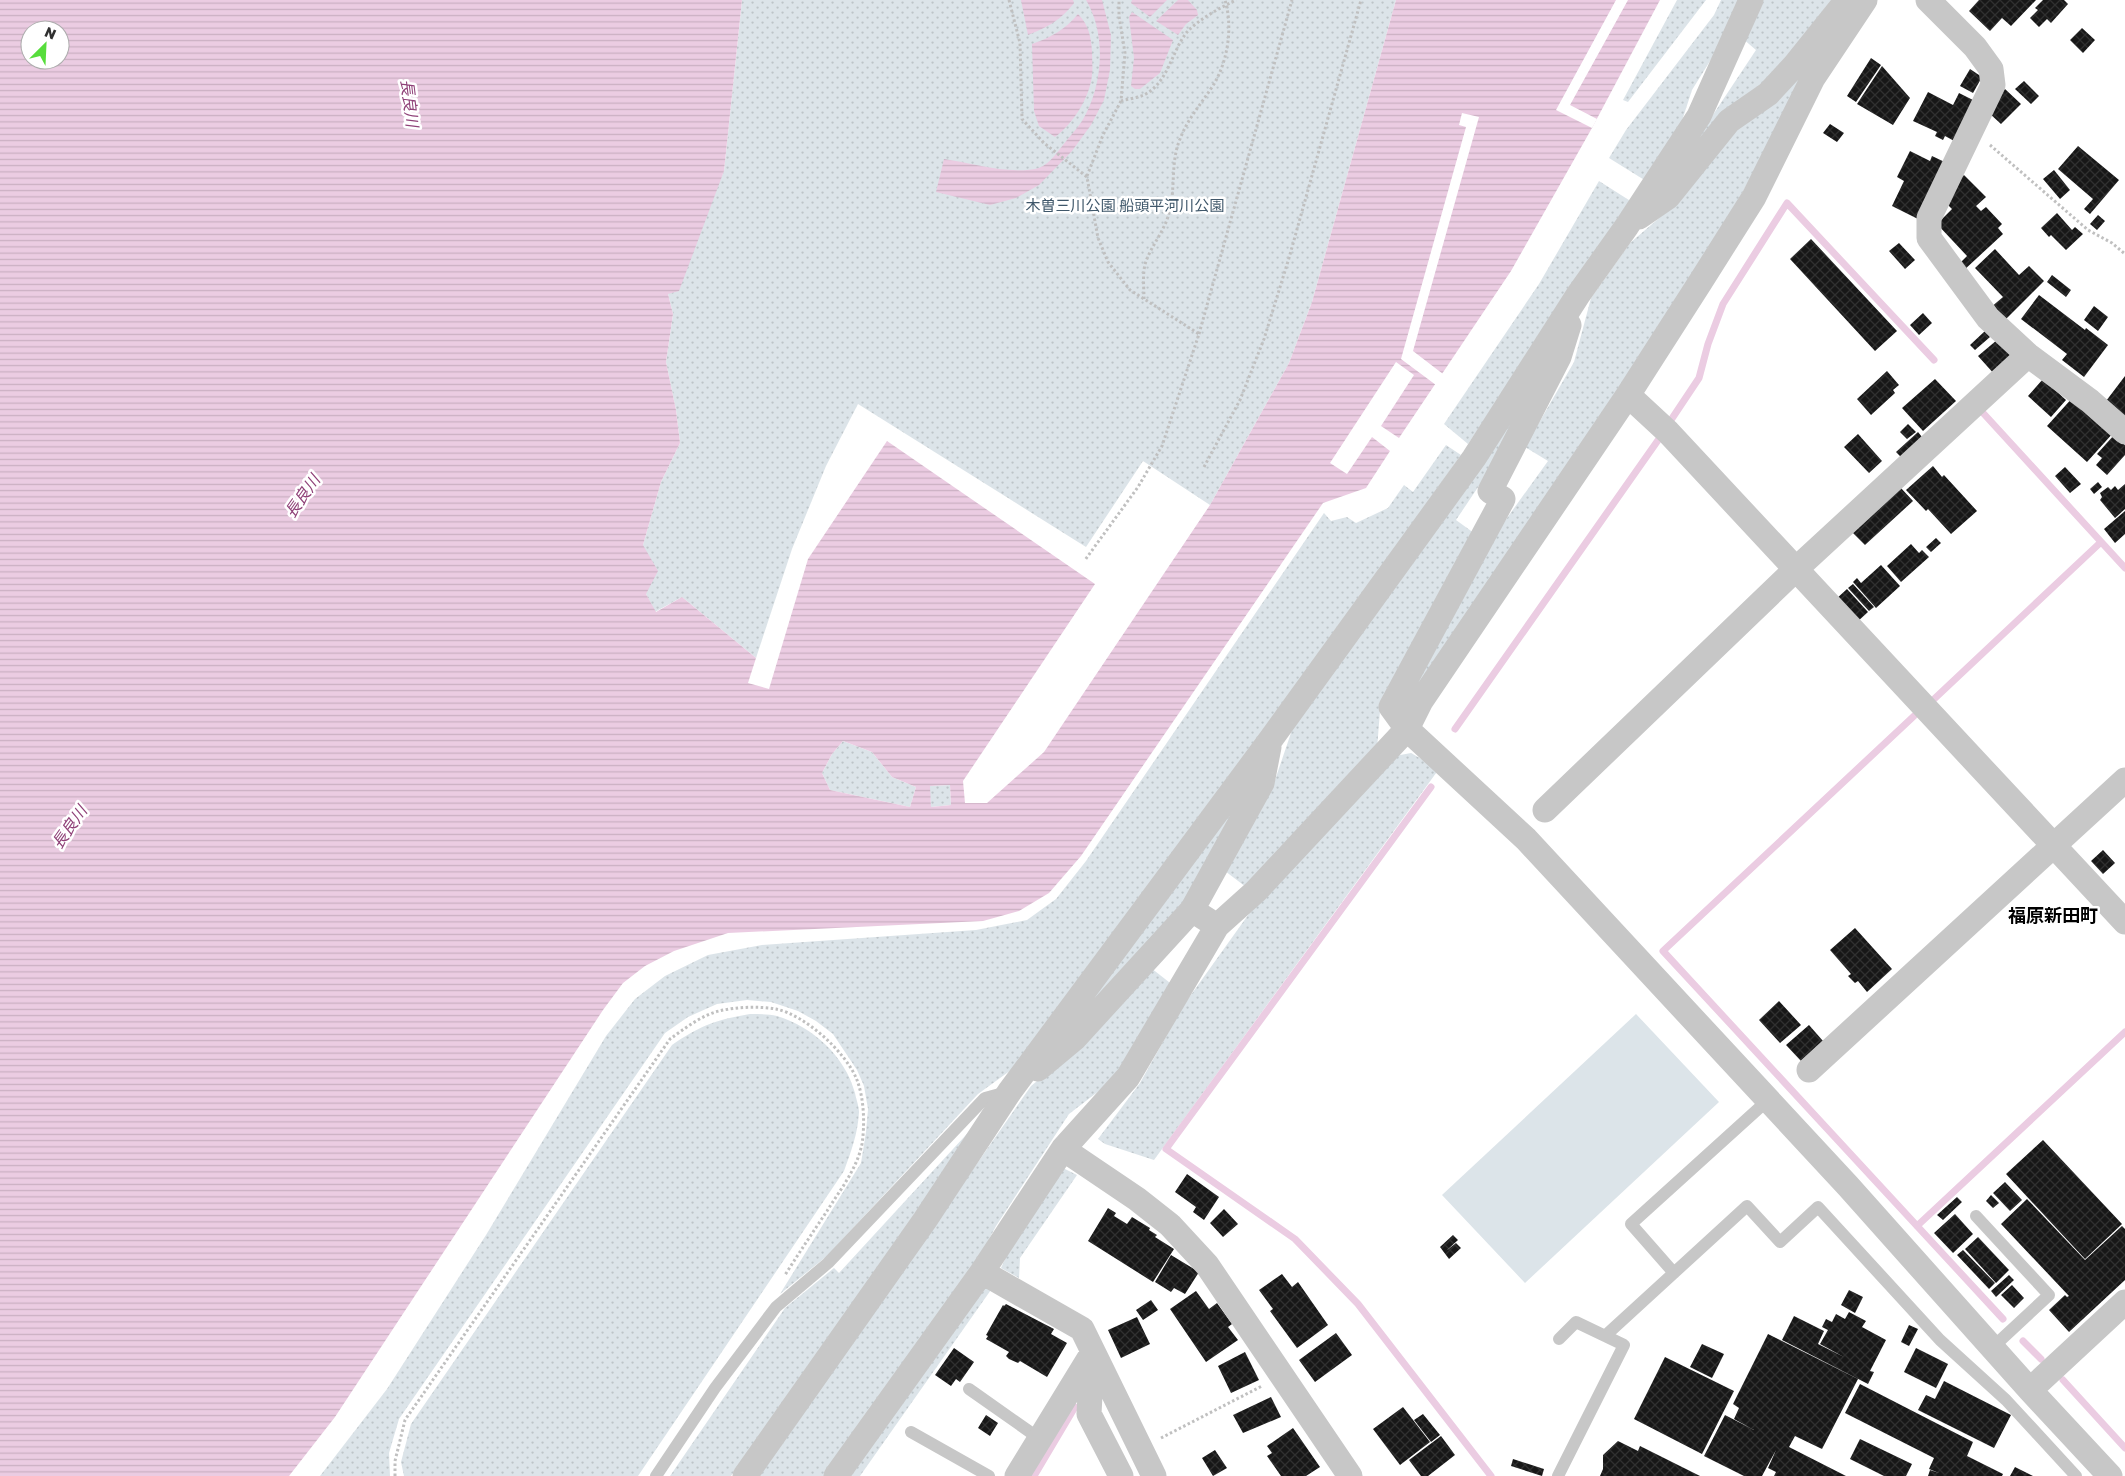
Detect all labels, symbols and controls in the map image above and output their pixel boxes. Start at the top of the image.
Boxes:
north arrow [20,20,70,70]
text: N [42,23,59,43]
water label: 長良川 [397,78,423,130]
park label: 木曽三川公園 船頭平河川公園 [1026,196,1224,214]
water label: 長良川 [280,469,325,521]
water label: 長良川 [47,800,92,852]
district label: 福原新田町 [2008,904,2098,926]

